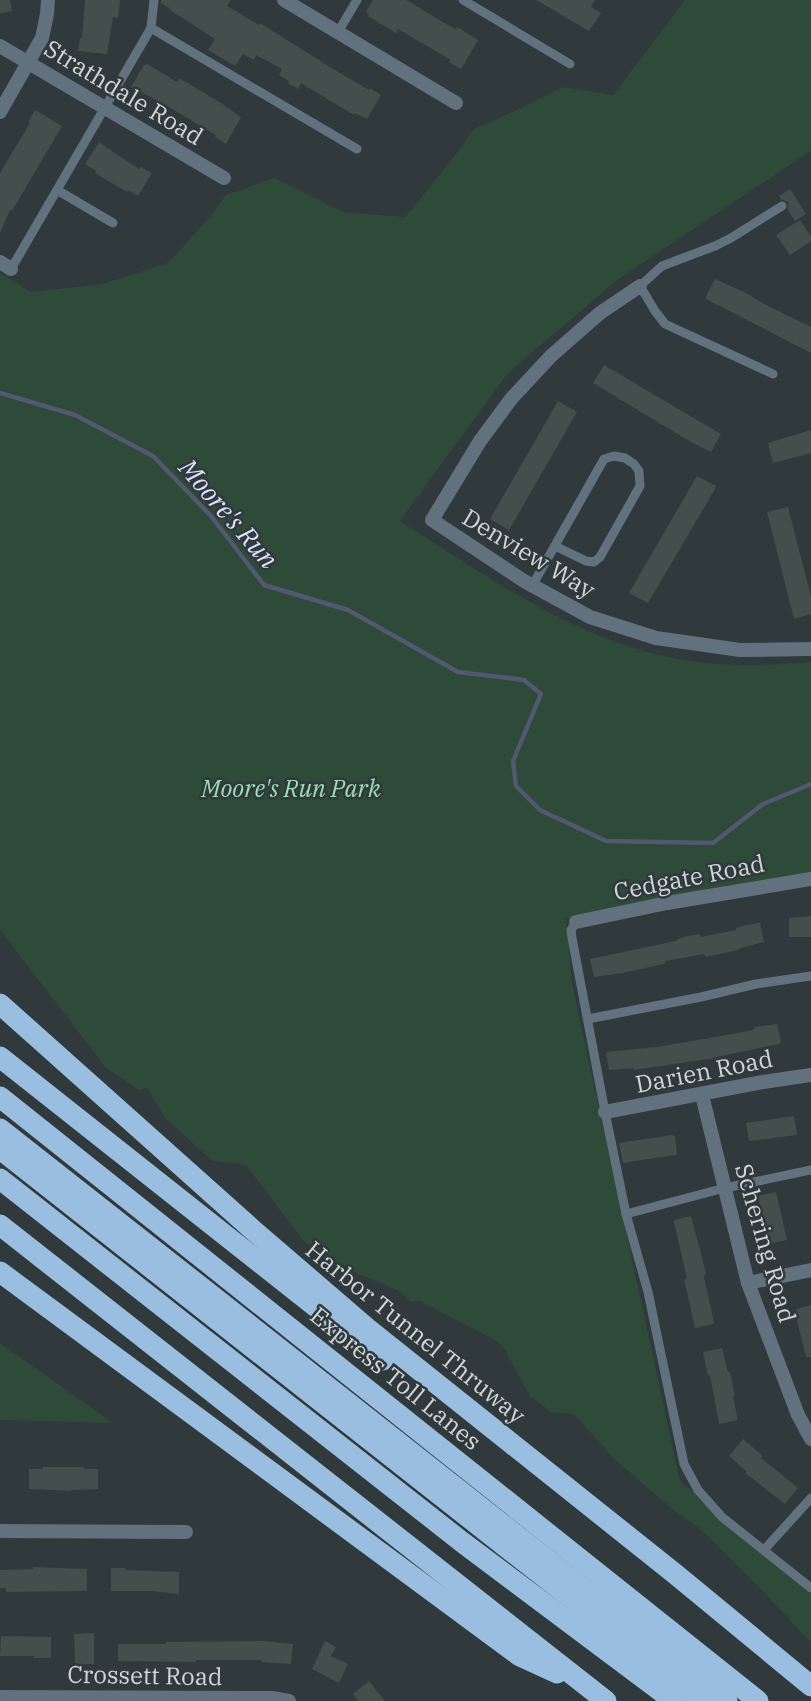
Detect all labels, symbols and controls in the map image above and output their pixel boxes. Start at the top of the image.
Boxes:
street label: Strathdale Road [39,32,209,152]
water label: Moore's Run [171,450,286,575]
street label: Denview Way [457,501,602,605]
park label: Moore's Run Park [200,772,381,804]
street label: Cedgate Road [611,847,767,907]
street label: Darien Road [633,1042,775,1100]
street label: Schering Road [728,1160,804,1326]
street label: Harbor Tunnel Thruway [299,1233,533,1431]
street label: Express Toll Lanes [304,1299,488,1457]
street label: Crossett Road [67,1658,223,1692]

